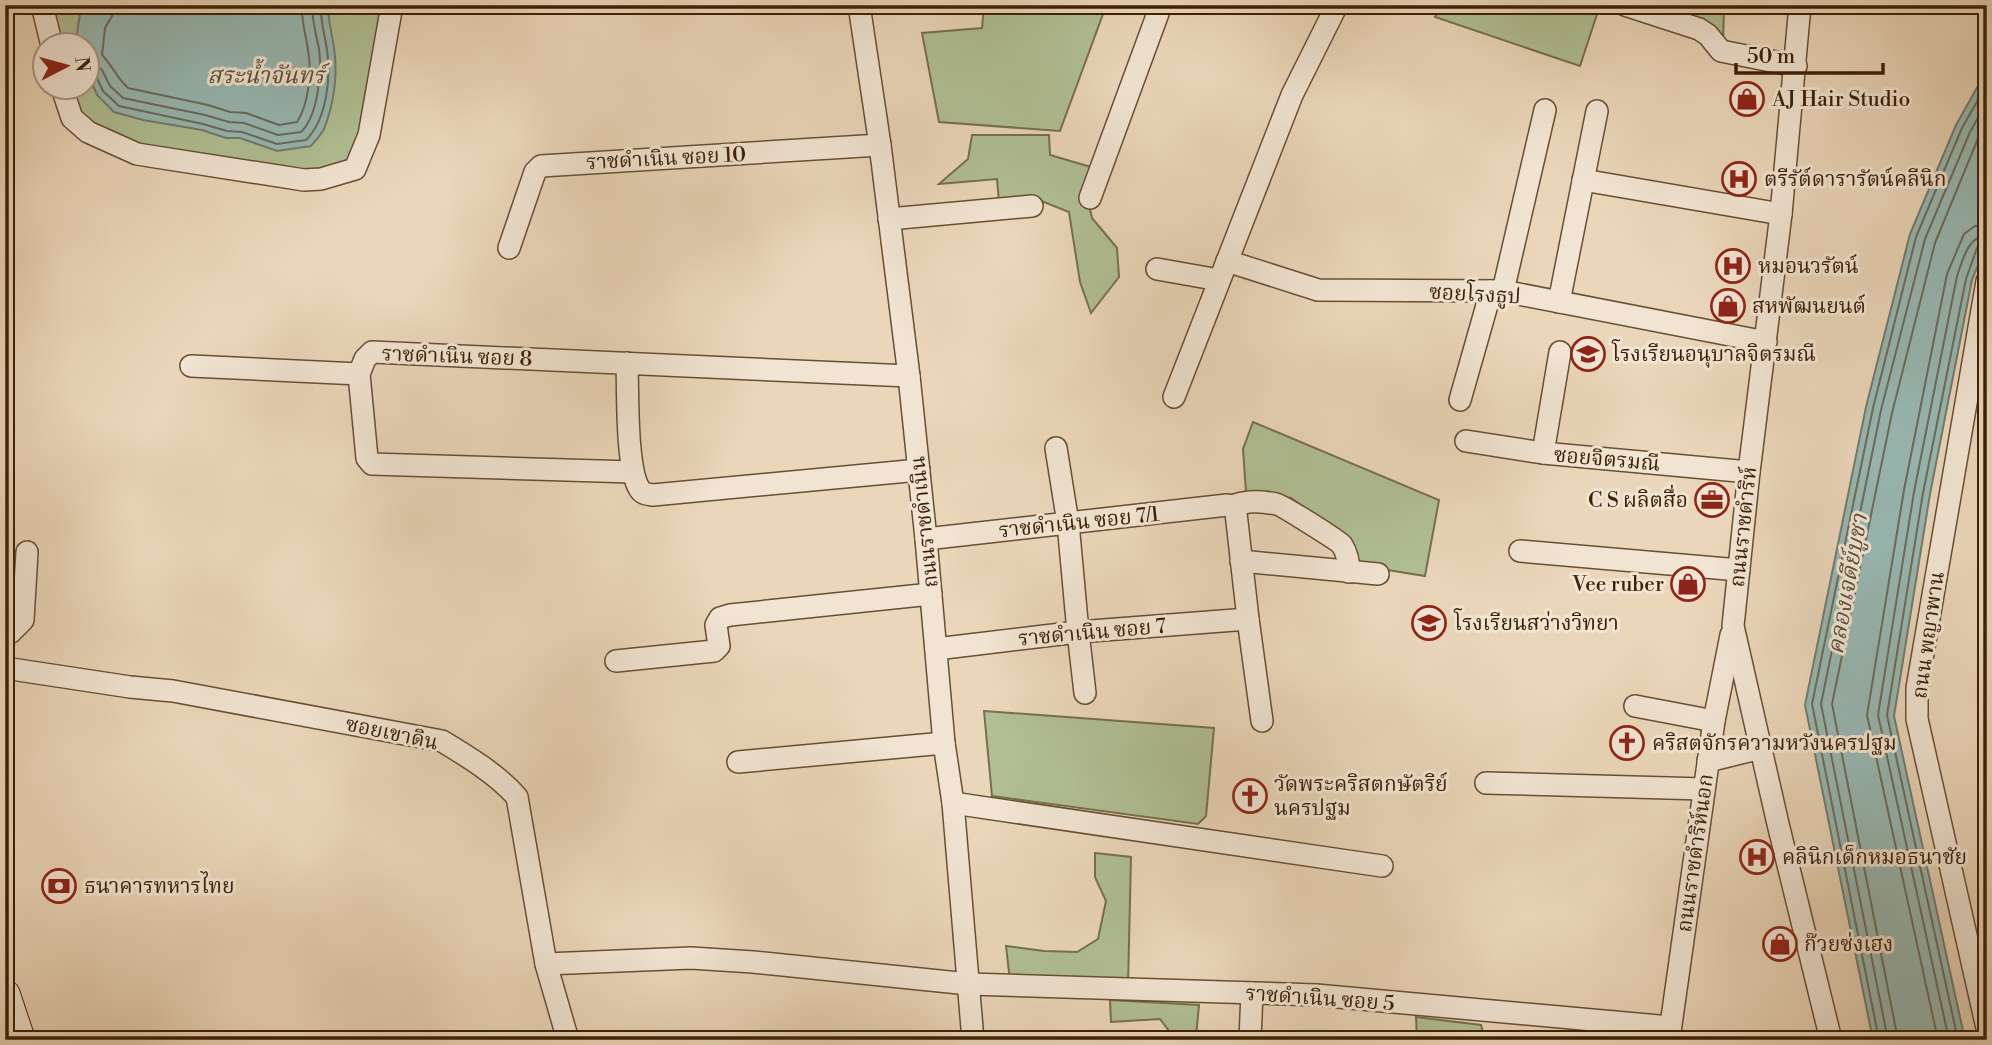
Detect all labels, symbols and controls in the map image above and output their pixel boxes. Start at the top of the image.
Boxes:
north arrow [32,32,102,102]
scale bar [1736,32,1884,76]
text: 50 m [1747,44,1795,70]
text: N [69,56,95,73]
water label: สระน้ำจันทร์ [208,58,330,90]
shop icon: AJ Hair Studio [1728,80,1766,118]
place label: AJ Hair Studio [1771,87,1910,113]
street label: ราชดำเนิน ซอย 10 [585,142,747,176]
hospital icon: ตรีรัต์ดารารัตน์คลีนิก [1720,160,1758,198]
place label: ตรีรัต์ดารารัตน์คลีนิก [1764,166,1947,193]
hospital icon: หมอนวรัตน์ [1714,247,1752,285]
place label: หมอนวรัตน์ [1758,253,1859,280]
street label: ซอยโรงธูป [1428,277,1522,310]
shop icon: สหพัฒนยนต์ [1709,287,1747,325]
place label: สหพัฒนยนต์ [1752,293,1866,320]
school or university icon: โรงเรียนอนุบาลจิตรมณี [1569,335,1607,373]
place label: โรงเรียนอนุบาลจิตรมณี [1611,339,1816,368]
street label: ราชดำเนิน ซอย 8 [381,341,533,373]
street label: ซอยจิตรมณี [1553,442,1661,478]
street label: ถนนราชดำเนิน [905,455,945,589]
street label: ถนนราชดำริห์ [1724,465,1763,589]
office icon: C S ผลิตสื่อ [1693,481,1731,519]
place label: C S ผลิตสื่อ [1588,484,1688,514]
street label: ราชดำเนิน ซอย 7/1 [998,502,1161,544]
water label: คลองเจดีย์บูชา [1822,511,1874,656]
shop icon: Vee ruber [1669,565,1707,603]
street label: ถนน พญาพาน [1907,570,1951,700]
place label: Vee ruber [1571,572,1664,598]
school or university icon: โรงเรียนสว่างวิทยา [1410,604,1448,642]
place label: โรงเรียนสว่างวิทยา [1453,608,1619,637]
street label: ราชดำเนิน ซอย 7 [1017,614,1168,652]
street label: ซอยเขาดิน [343,711,441,757]
church icon: คริสตจักรความหวังนครปฐม [1608,724,1646,762]
place label: คริสตจักรความหวังนครปฐม [1652,731,1897,757]
place label: วัดพระคริสตกษัตริย์ นครปฐม [1274,771,1448,822]
street label: ถนนราชดำริห์นอก [1671,772,1720,934]
church icon: วัดพระคริสตกษัตริย์ นครปฐม [1231,777,1269,815]
hospital icon: คลินิกเด็กหมอธนาชัย [1738,838,1776,876]
place label: คลินิกเด็กหมอธนาชัย [1782,845,1967,871]
bank icon: ธนาคารทหารไทย [40,867,78,905]
place label: ธนาคารทหารไทย [84,871,234,900]
shop icon: ก๊วยซ่งเฮง [1761,925,1799,963]
place label: ก๊วยซ่งเฮง [1804,932,1893,958]
street label: ราชดำเนิน ซอย 5 [1245,981,1395,1017]

